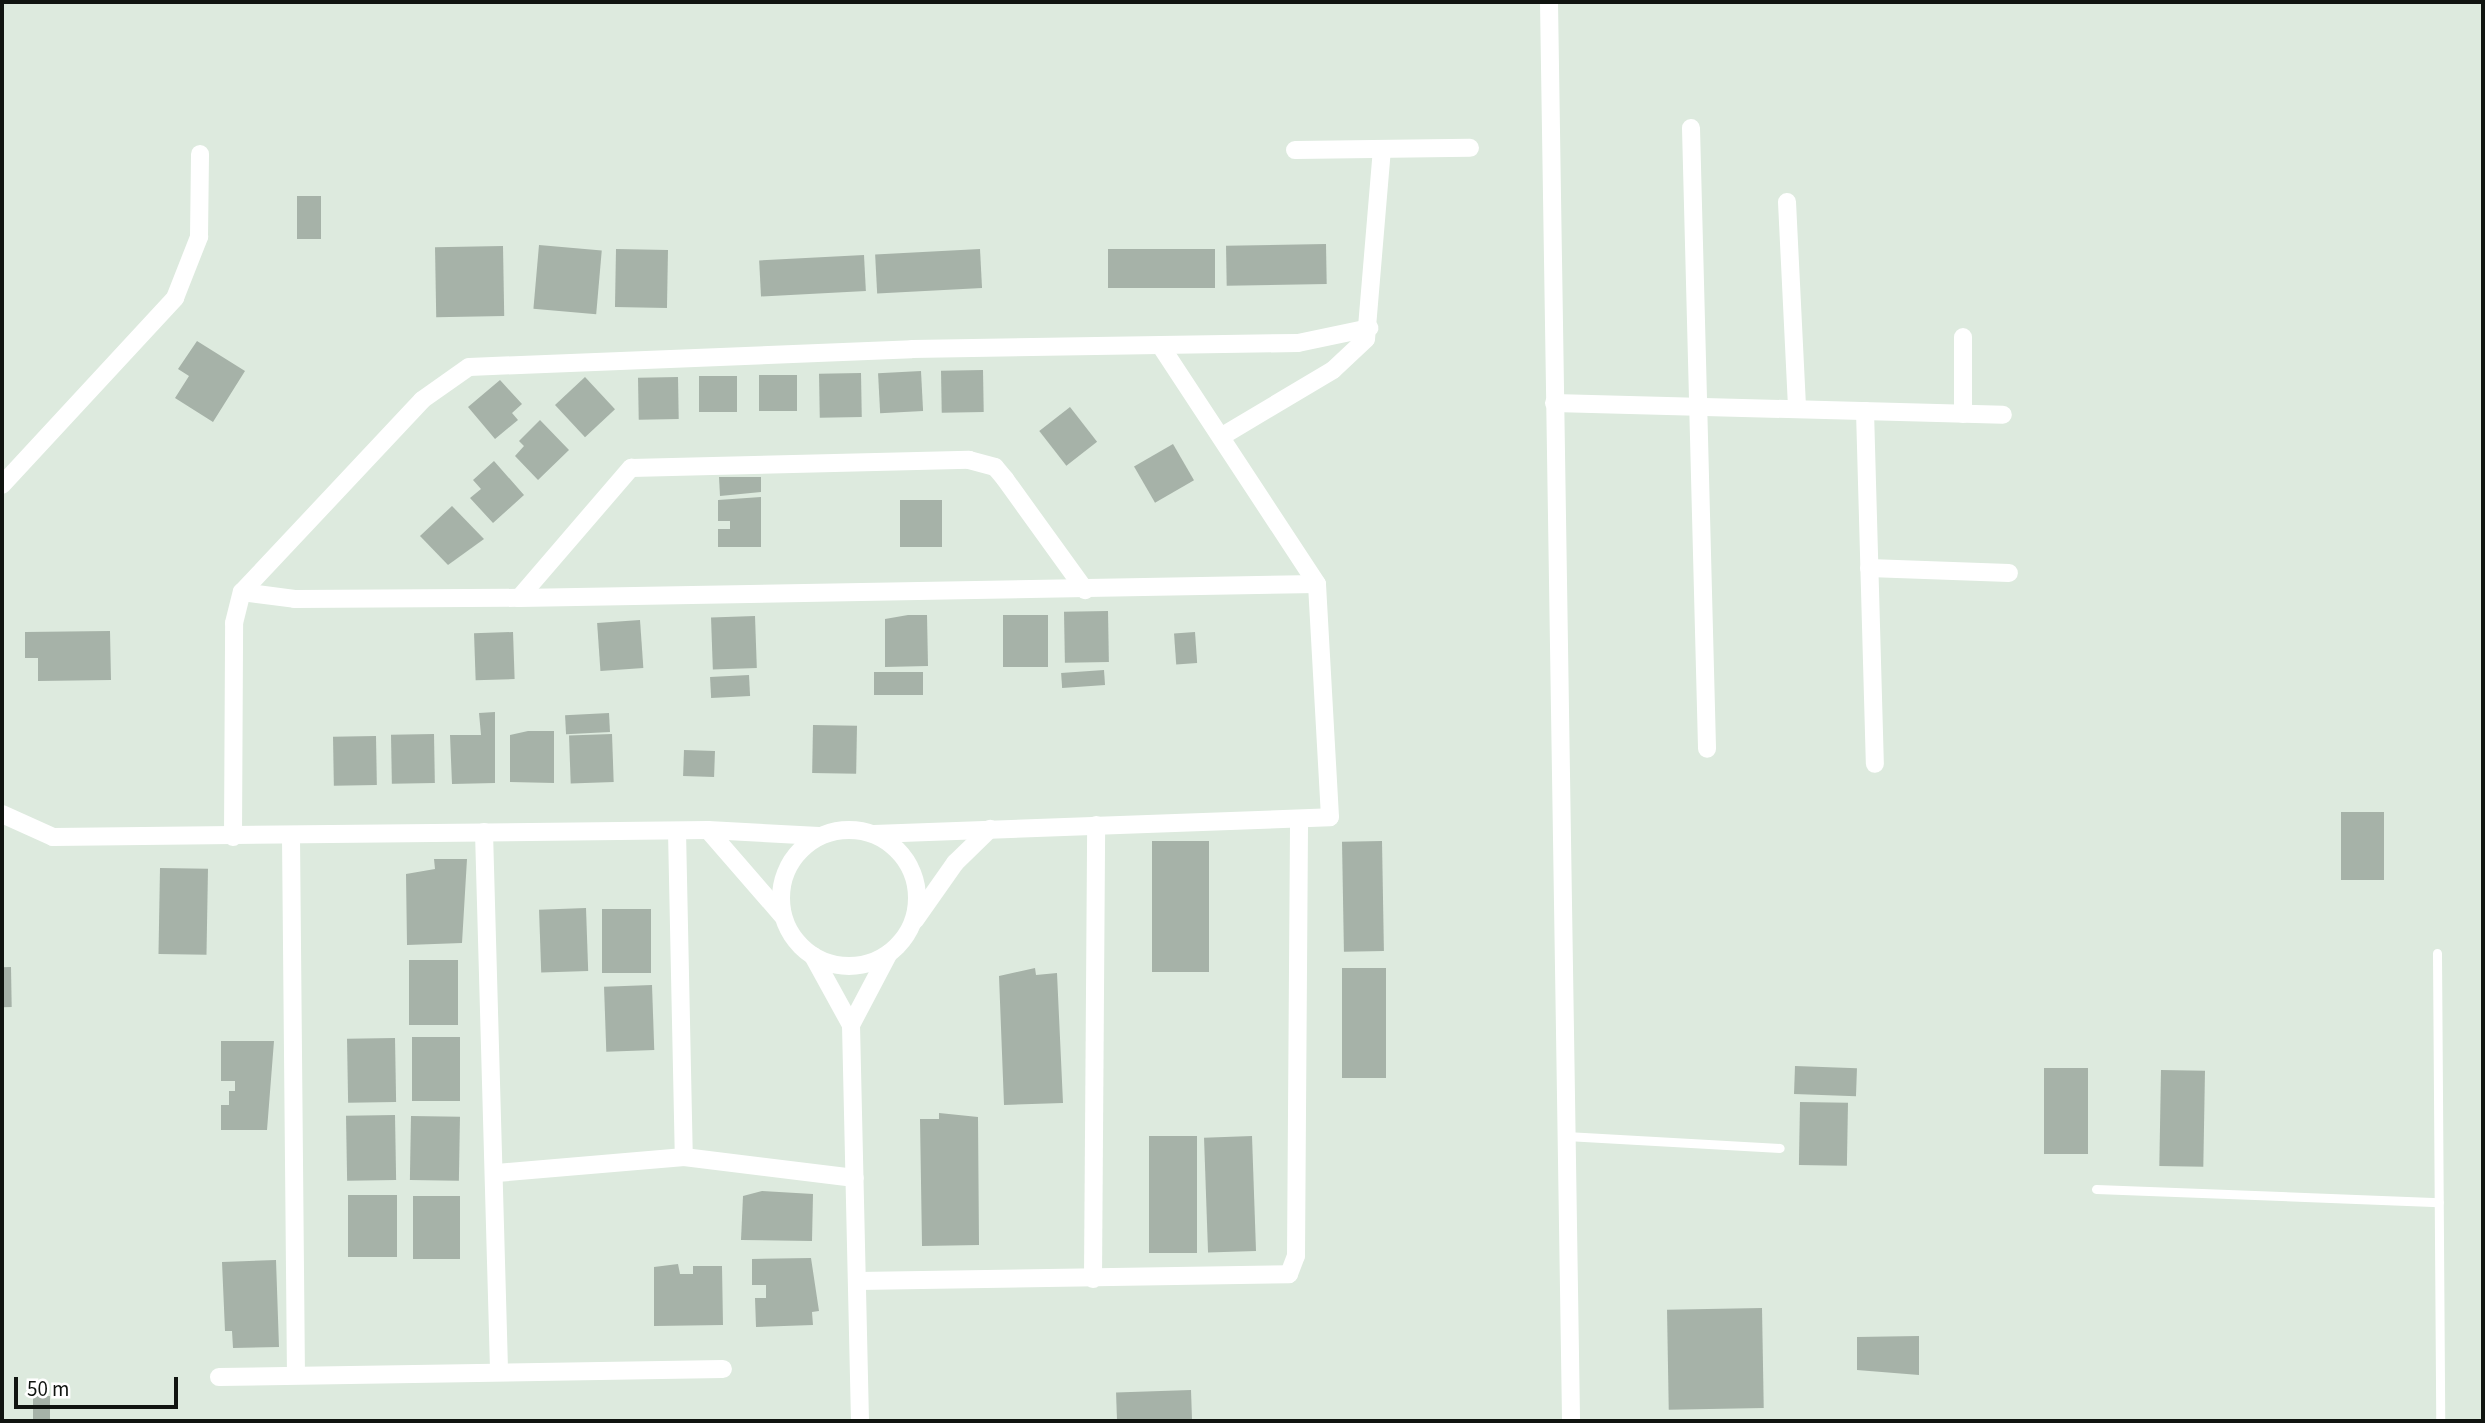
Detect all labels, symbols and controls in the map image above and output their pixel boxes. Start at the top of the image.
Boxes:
scale bar [18,1364,182,1408]
text: 50 m [27,1374,69,1404]

